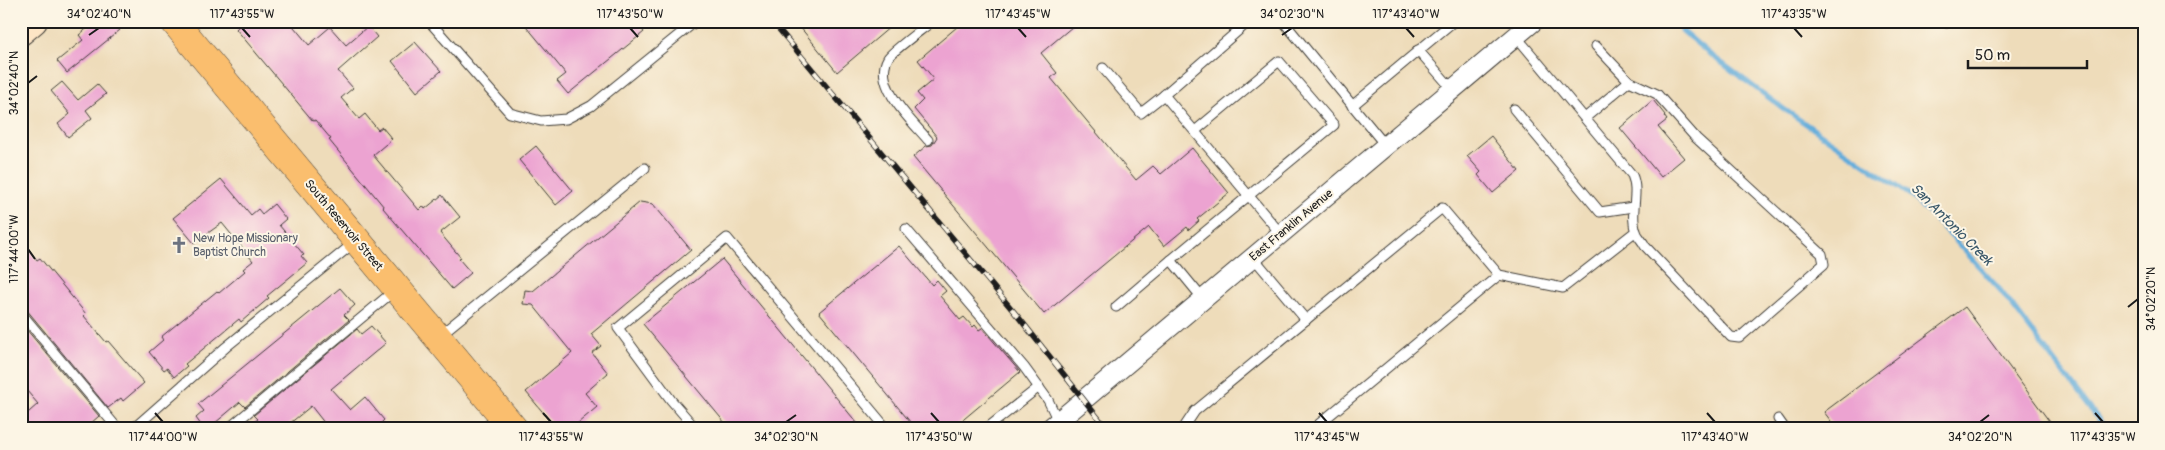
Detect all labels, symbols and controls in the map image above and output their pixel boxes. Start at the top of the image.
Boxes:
text: 34°02'40"N [67,7,131,22]
text: 117°43'55"W [209,7,275,22]
text: 117°43'50"W [597,7,663,22]
text: 117°43'45"W [985,7,1051,22]
text: 34°02'30"N [1260,7,1324,22]
text: 117°43'40"W [1372,7,1440,22]
text: 117°43'35"W [1761,7,1827,22]
scale bar [1968,38,2086,70]
text: 50 m [1975,46,2010,65]
text: 34°02'40"N [7,51,22,115]
street label: South Reservoir Street [301,177,386,274]
water label: San Antonio Creek [1907,180,1997,270]
street label: East Franklin Avenue [1247,186,1336,265]
text: 117°44'00"W [7,215,22,283]
place label: New Hope Missionary Baptist Church [193,231,298,260]
church icon: New Hope Missionary Baptist Church [169,235,189,255]
text: 34°02'20"N [2144,267,2159,331]
text: 117°44'00"W [129,430,197,445]
text: 117°43'55"W [518,430,584,445]
text: 34°02'30"N [754,430,818,445]
text: 117°43'50"W [906,430,972,445]
text: 117°43'45"W [1294,430,1360,445]
text: 117°43'40"W [1681,430,1749,445]
text: 34°02'20"N [1948,430,2012,445]
text: 117°43'35"W [2070,430,2136,445]

